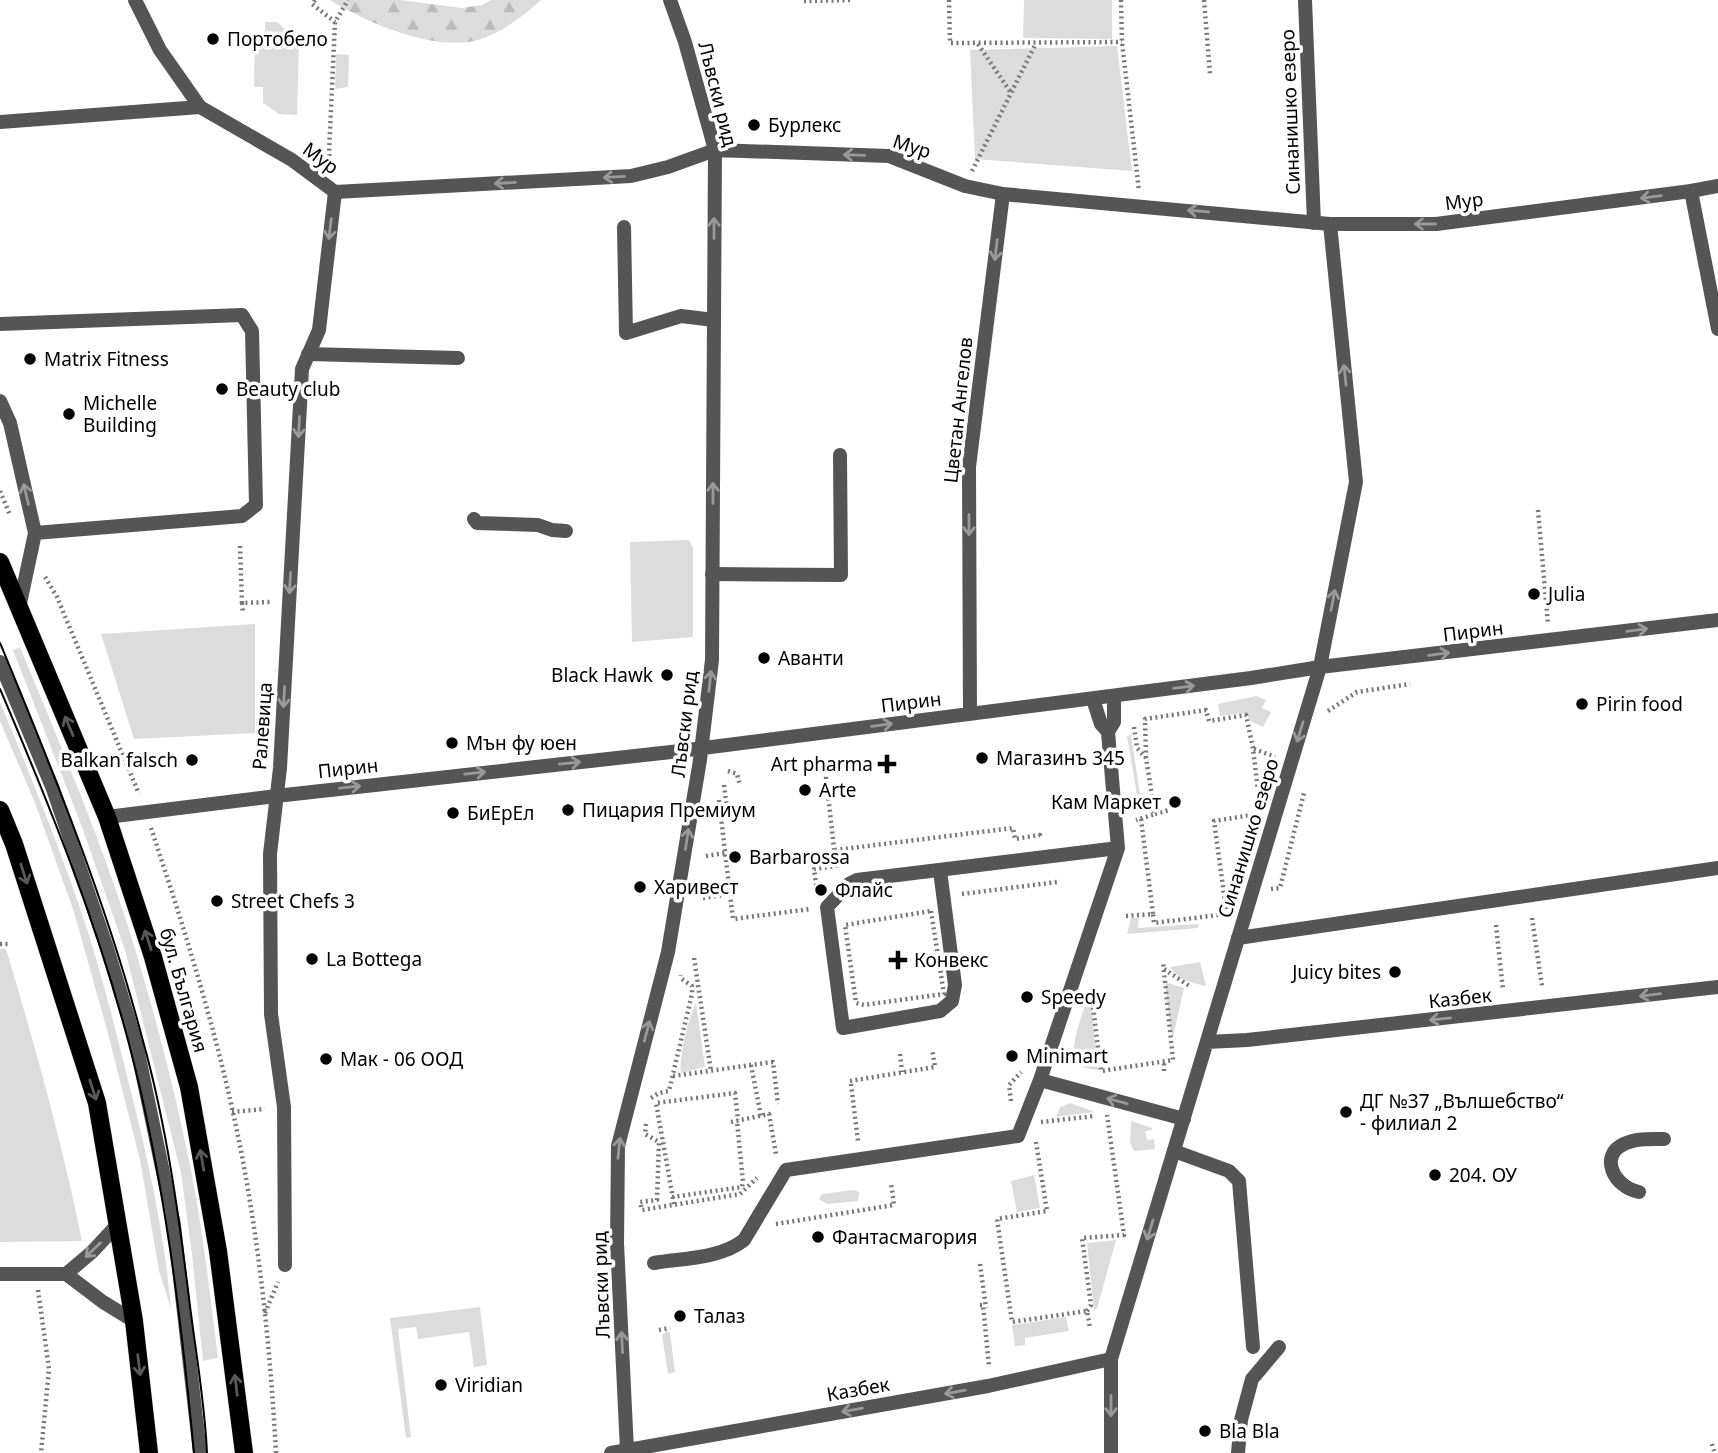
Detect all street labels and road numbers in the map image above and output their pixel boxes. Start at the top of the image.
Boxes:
street label: Синанишко езеро [1274,29,1306,195]
street label: Лъвски рид [692,39,744,149]
street label: Мур [890,128,934,164]
street label: Мур [298,136,344,180]
street label: Мур [1443,186,1485,216]
street label: Цветан Ангелов [937,336,979,484]
street label: Пирин [1441,614,1505,648]
street label: Лъвски рид [665,669,703,779]
street label: Ралевица [246,681,278,771]
street label: Пирин [879,685,943,719]
street label: Пирин [316,752,380,784]
street label: Синанишко езеро [1211,755,1285,921]
street label: бул. България [154,925,214,1055]
street label: Казбек [1427,982,1493,1014]
street label: Лъвски рид [586,1231,616,1339]
street label: Казбек [825,1371,891,1407]

